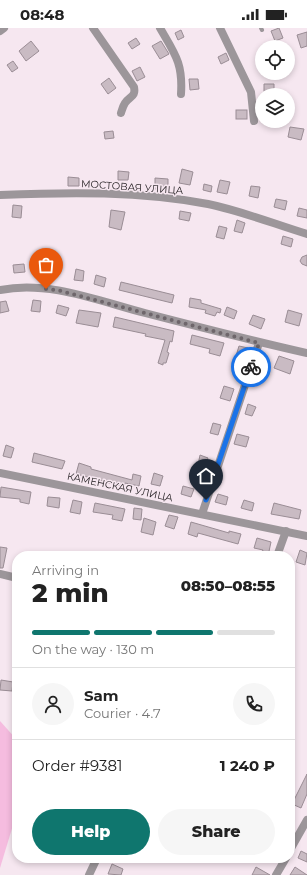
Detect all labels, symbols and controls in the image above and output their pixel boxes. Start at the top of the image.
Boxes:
text: 08:48 [20,5,64,24]
map controls [255,40,295,128]
button: locate [255,40,295,80]
button: layers [255,88,295,128]
street label: МОСТОВАЯ УЛИЦА [81,177,184,197]
pin [29,248,63,289]
icon: bag [35,254,57,276]
courier [231,347,271,387]
icon: bike [240,356,262,378]
pin [189,459,223,500]
icon: home [195,465,217,487]
street label: КАМЕНСКАЯ УЛИЦА [66,469,175,505]
text: Arriving in [32,562,99,578]
text: 08:50–08:55 [181,576,275,595]
text: 2 min [32,577,109,609]
text: On the way · 130 m [32,641,154,657]
button: person [32,683,74,725]
button: phone [233,683,275,725]
text: Sam [84,686,119,705]
text: Courier · 4.7 [84,705,161,721]
text: Order #9381 [32,756,122,775]
text: 1 240 ₽ [220,756,275,775]
button: Help [32,809,150,855]
button: Share [158,809,275,855]

